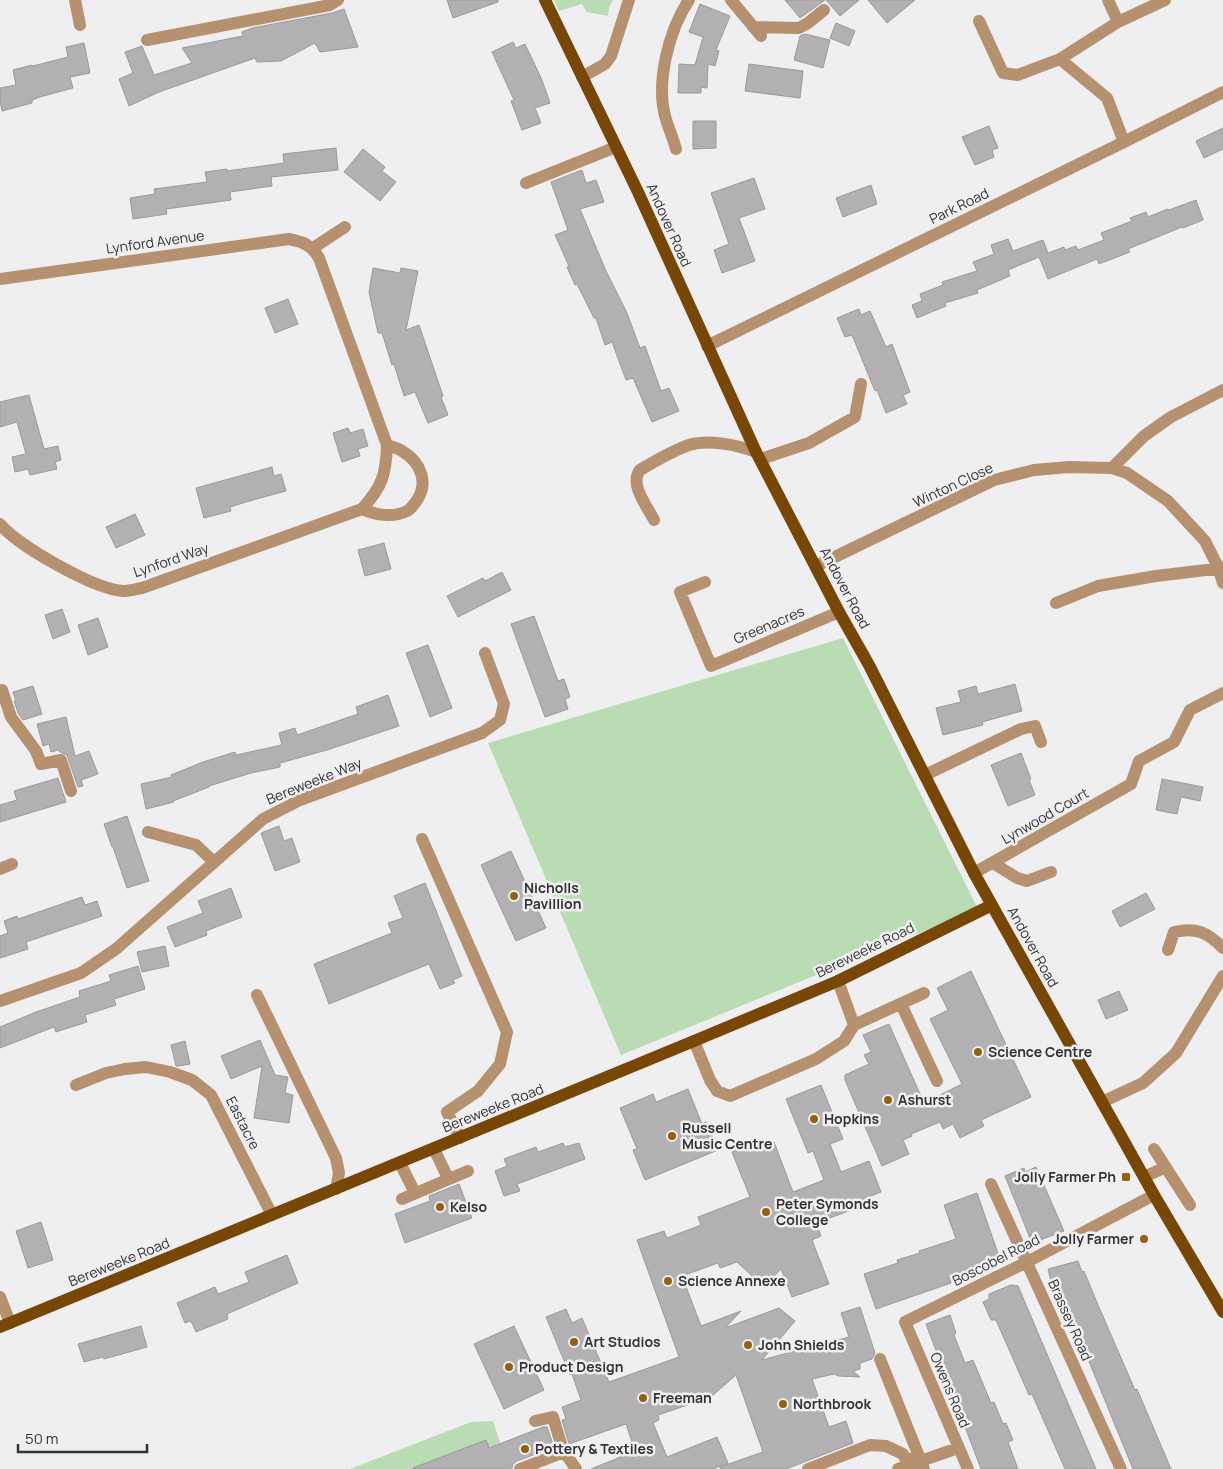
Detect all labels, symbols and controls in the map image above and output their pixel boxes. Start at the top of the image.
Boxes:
street label: Andover Road [643,180,696,270]
street label: Park Road [926,183,992,228]
street label: Lynford Avenue [105,225,205,258]
street label: Winton Close [910,458,996,511]
street label: Lynford Way [131,538,212,581]
street label: Andover Road [816,544,875,632]
street label: Greenacres [730,601,807,648]
street label: Bereweeke Way [263,753,365,808]
street label: Lynwood Court [998,783,1092,848]
place label: Nicholls Pavillion [524,878,581,913]
marker: Nicholls Pavillion [508,890,520,902]
street label: Andover Road [1003,903,1063,990]
street label: Bereweeke Road [812,917,917,982]
place label: Science Centre [988,1042,1092,1061]
marker: Science Centre [972,1046,984,1058]
street label: Bereweeke Road [439,1079,546,1136]
place label: Ashurst [898,1090,951,1109]
street label: Eastacre [222,1093,265,1153]
marker: Ashurst [882,1094,894,1106]
place label: Hopkins [824,1109,880,1128]
marker: Hopkins [808,1113,820,1125]
place label: Russell Music Centre [682,1118,772,1153]
marker: Russell Music Centre [666,1130,678,1142]
place label: Jolly Farmer Ph [1014,1167,1116,1186]
marker: Jolly Farmer Ph [1120,1171,1132,1183]
place label: Peter Symonds College [776,1194,879,1229]
place label: Kelso [450,1197,487,1216]
marker: Kelso [434,1201,446,1213]
marker: Peter Symonds College [760,1206,772,1218]
street label: Boscobel Road [949,1229,1043,1290]
place label: Jolly Farmer [1053,1229,1134,1248]
street label: Bereweeke Road [65,1233,172,1290]
marker: Jolly Farmer [1138,1233,1150,1245]
place label: Science Annexe [678,1271,786,1290]
marker: Science Annexe [662,1275,674,1287]
street label: Brassey Road [1044,1276,1097,1364]
place label: Art Studios [584,1332,661,1351]
place label: John Shields [758,1335,845,1354]
marker: Art Studios [568,1336,580,1348]
marker: John Shields [742,1339,754,1351]
street label: Owens Road [926,1349,975,1430]
place label: Product Design [519,1357,623,1376]
marker: Product Design [503,1361,515,1373]
place label: Freeman [653,1388,712,1407]
marker: Freeman [637,1392,649,1404]
place label: Northbrook [793,1394,871,1413]
marker: Northbrook [777,1398,789,1410]
scale bar [18,1422,146,1454]
text: 50 m [25,1428,59,1449]
place label: Pottery & Textiles [535,1439,654,1458]
marker: Pottery & Textiles [519,1443,531,1455]

